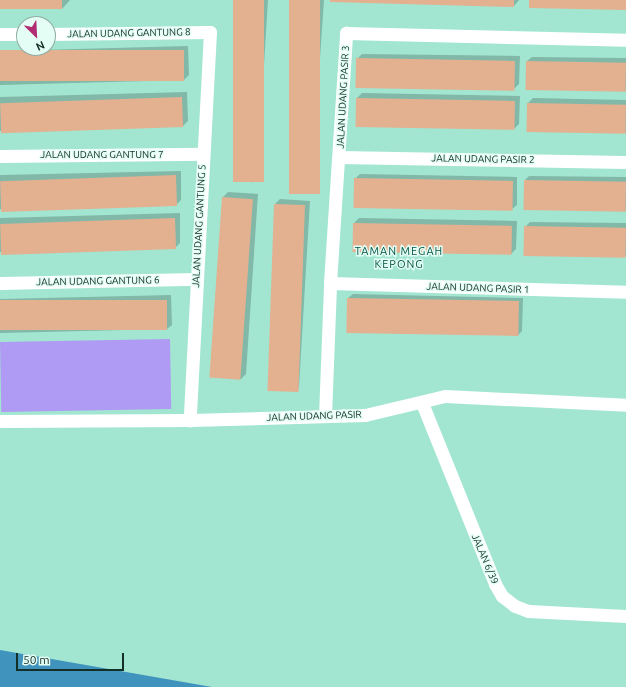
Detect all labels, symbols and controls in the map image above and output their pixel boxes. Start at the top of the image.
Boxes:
north arrow [16,16,56,56]
street label: JALAN UDANG GANTUNG 8 [67,26,191,40]
text: N [34,39,47,53]
street label: JALAN UDANG PASIR 3 [334,45,352,149]
street label: JALAN UDANG GANTUNG 7 [40,149,164,161]
street label: JALAN UDANG PASIR 2 [431,152,535,166]
street label: JALAN UDANG GANTUNG 5 [190,164,208,288]
district label: TAMAN MEGAH KEPONG [355,245,443,271]
street label: JALAN UDANG GANTUNG 6 [36,274,160,288]
street label: JALAN UDANG PASIR 1 [426,280,530,296]
street label: JALAN UDANG PASIR [266,408,362,424]
street label: JALAN 6/39 [469,532,501,586]
scale bar [18,645,126,671]
text: 50 m [23,653,50,666]

